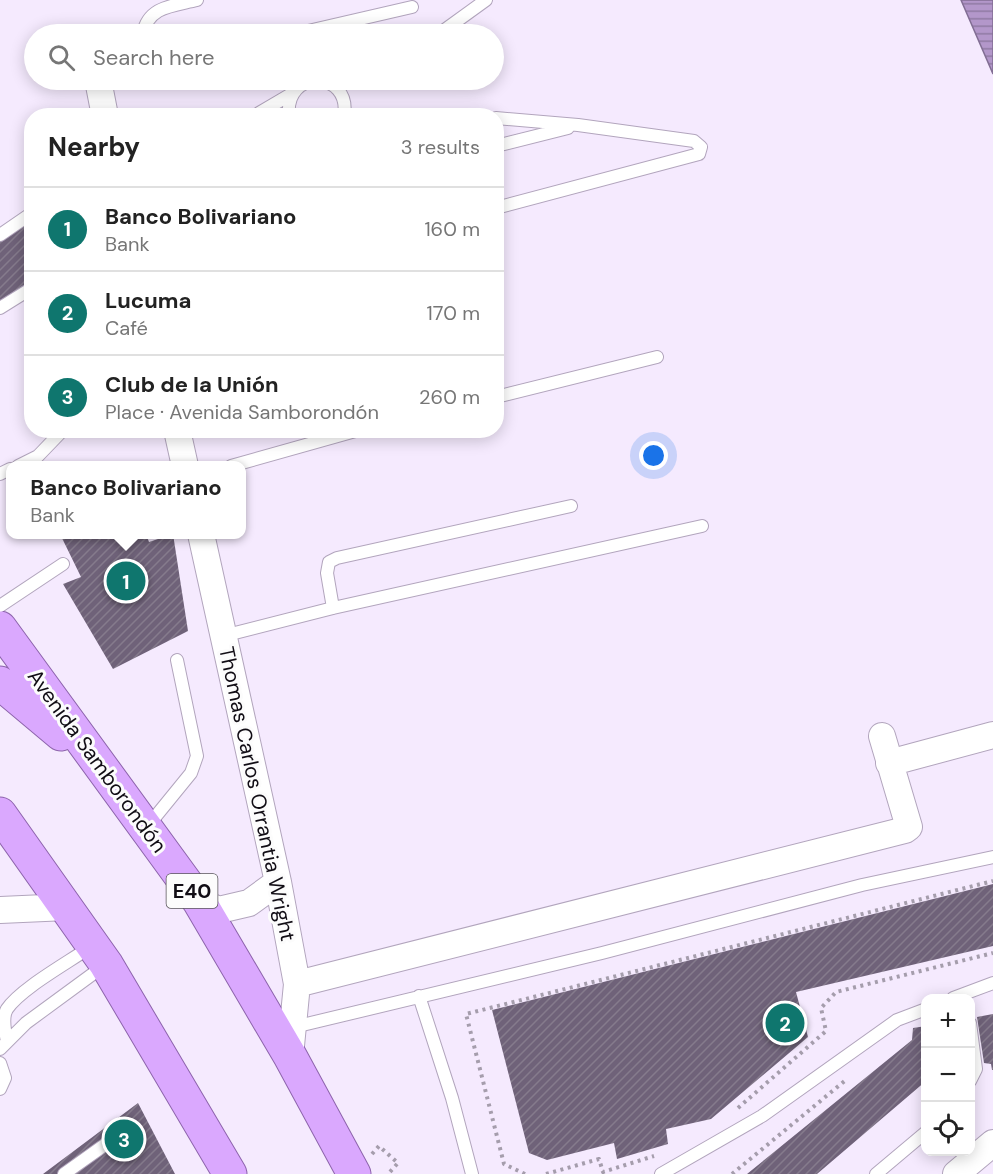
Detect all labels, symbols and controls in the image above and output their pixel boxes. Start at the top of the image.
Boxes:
search box [24,24,504,90]
icon: search [45,41,78,74]
text: Search here [93,43,214,72]
text: Nearby [48,130,140,164]
text: 3 results [401,134,480,160]
text: Banco Bolivariano [105,202,296,231]
text: 1 [64,216,71,242]
text: 160 m [424,216,480,242]
text: Bank [105,231,150,257]
text: Lucuma [105,286,191,315]
text: 2 [62,300,73,326]
text: 170 m [427,300,480,326]
text: Café [105,315,148,341]
text: Club de la Unión [105,370,279,399]
text: 3 [61,384,74,410]
text: 260 m [419,384,480,410]
text: Place · Avenida Samborondón [105,399,379,425]
your location [639,441,668,470]
popup [6,461,246,539]
text: Banco Bolivariano [30,473,222,502]
text: Bank [30,502,75,528]
pin: 1 [106,558,146,604]
street label: Thomas Carlos Orrantia Wright [212,644,302,944]
street label: Avenida Samborondón [21,664,173,858]
road number: E40 [166,874,218,908]
map controls [921,994,975,1156]
button: + [921,994,975,1048]
pin: 2 [766,1000,804,1046]
button: − [921,1048,975,1102]
button: locate [921,1102,975,1156]
pin: 3 [104,1116,144,1162]

